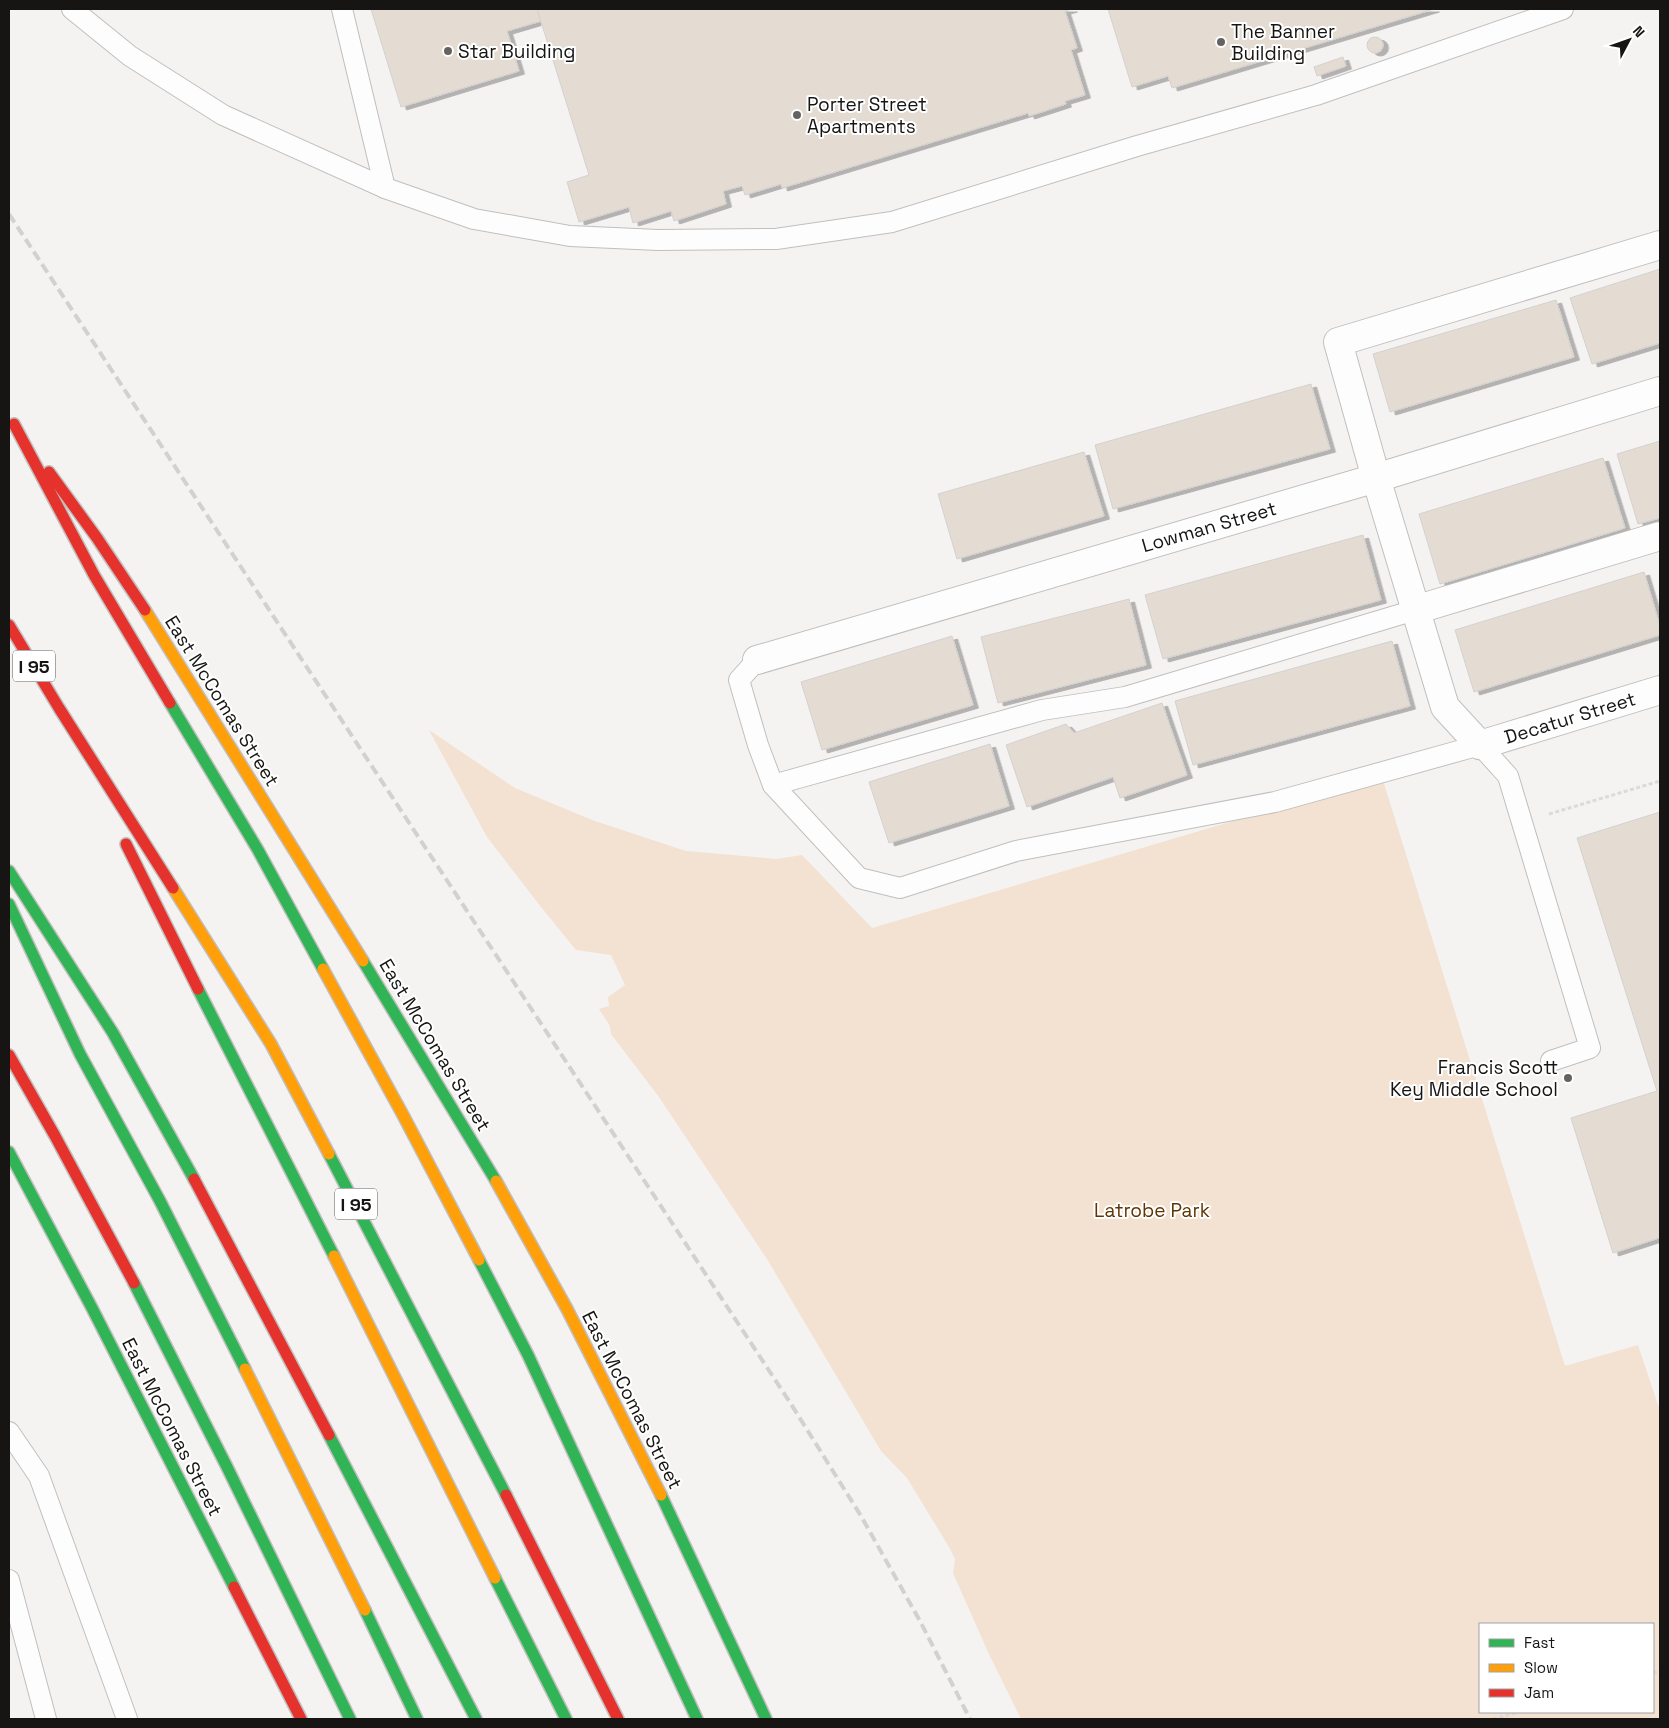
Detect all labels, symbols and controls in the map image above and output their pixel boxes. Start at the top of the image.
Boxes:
north arrow [1604,15,1654,65]
place label: The Banner Building [1231,19,1335,66]
text: N [1629,22,1649,41]
marker: The Banner Building [1215,36,1227,48]
place label: Star Building [458,39,576,64]
marker: Star Building [442,45,454,57]
place label: Porter Street Apartments [807,92,927,139]
marker: Porter Street Apartments [791,109,803,121]
street label: Lowman Street [1139,496,1279,558]
street label: East McComas Street [159,611,285,791]
road number: I 95 [13,650,55,681]
street label: Decatur Street [1501,686,1639,750]
street label: East McComas Street [374,954,496,1136]
place label: Francis Scott Key Middle School [1390,1055,1558,1102]
marker: Francis Scott Key Middle School [1562,1072,1574,1084]
road number: I 95 [335,1188,377,1220]
park label: Latrobe Park [1094,1198,1210,1223]
street label: East McComas Street [576,1307,688,1493]
street label: East McComas Street [116,1334,228,1520]
legend [1479,1623,1654,1713]
text: Fast [1524,1633,1555,1652]
text: Slow [1524,1658,1558,1677]
text: Jam [1524,1683,1554,1702]

